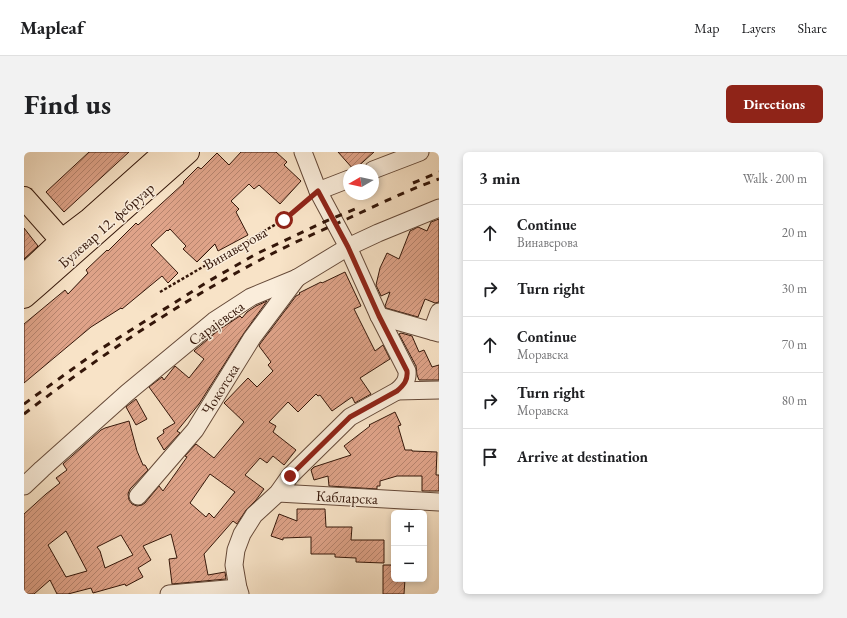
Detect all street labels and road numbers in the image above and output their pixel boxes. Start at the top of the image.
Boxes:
street label: Булевар 12. фебруар [54,178,158,272]
street label: Винаверова [200,222,270,274]
street label: Сарајевска [184,296,248,350]
street label: Чокотска [197,360,243,418]
street label: Кабларска [315,486,379,508]

